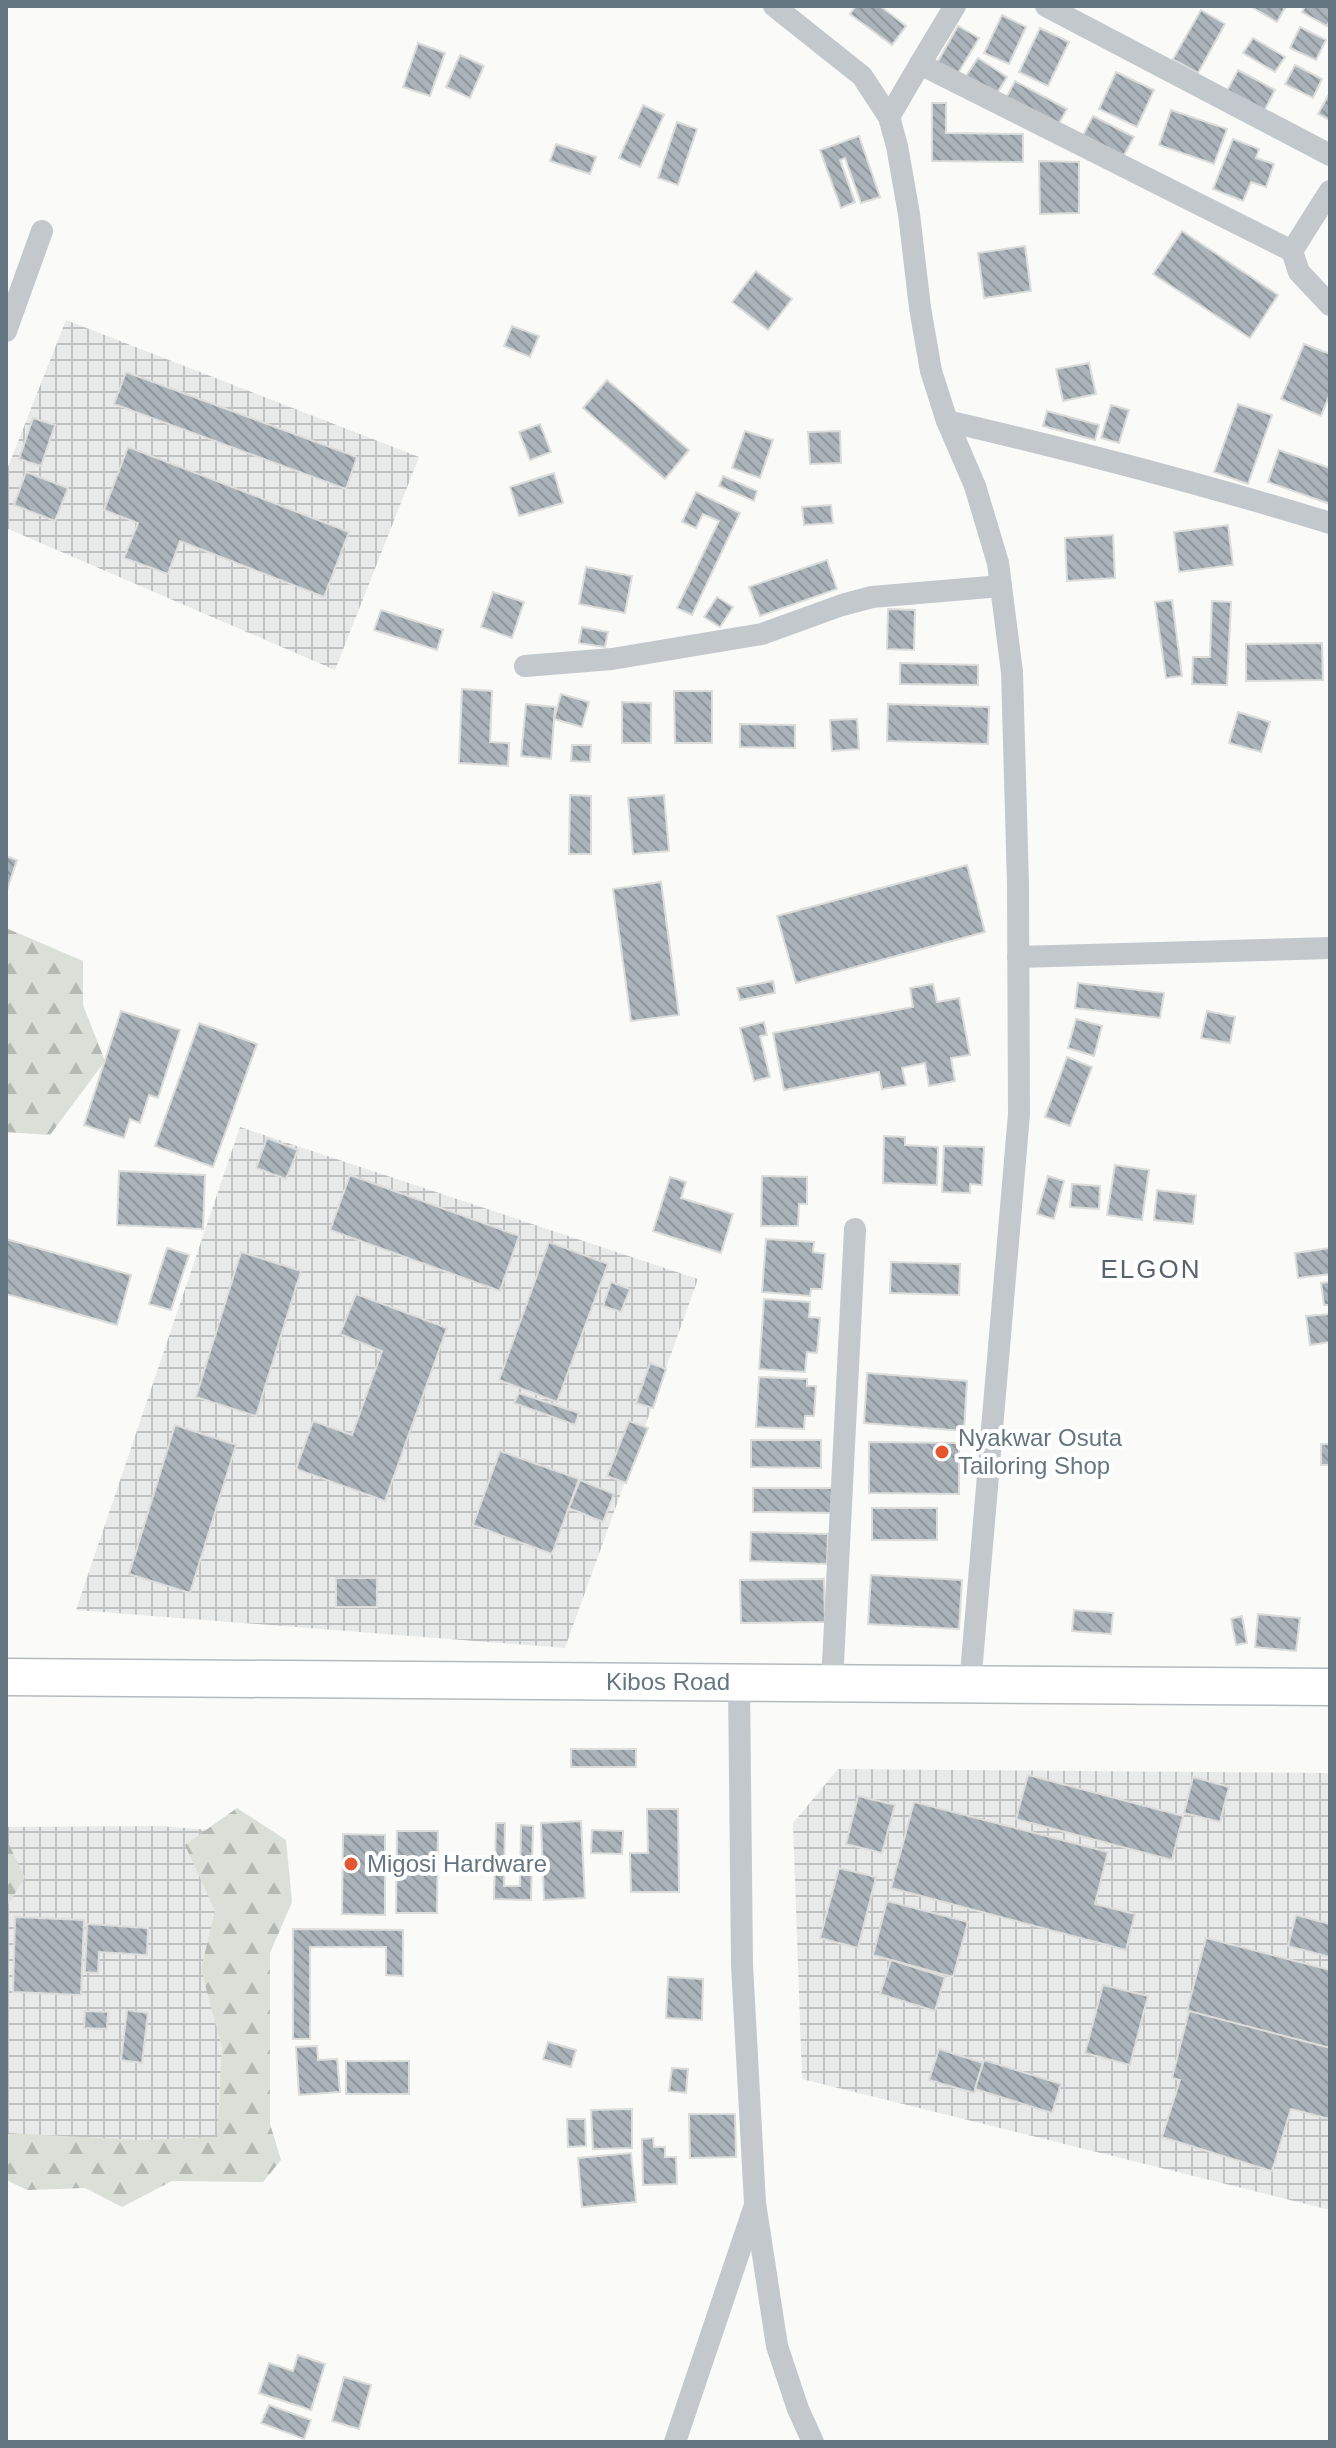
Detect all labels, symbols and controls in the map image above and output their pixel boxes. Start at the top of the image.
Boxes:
district label: ELGON [1100,1254,1202,1284]
place label: Nyakwar Osuta Tailoring Shop [958,1424,1123,1479]
marker: Nyakwar Osuta Tailoring Shop [933,1443,951,1461]
street label: Kibos Road [606,1668,730,1695]
place label: Migosi Hardware [367,1850,547,1877]
marker: Migosi Hardware [342,1855,360,1873]

